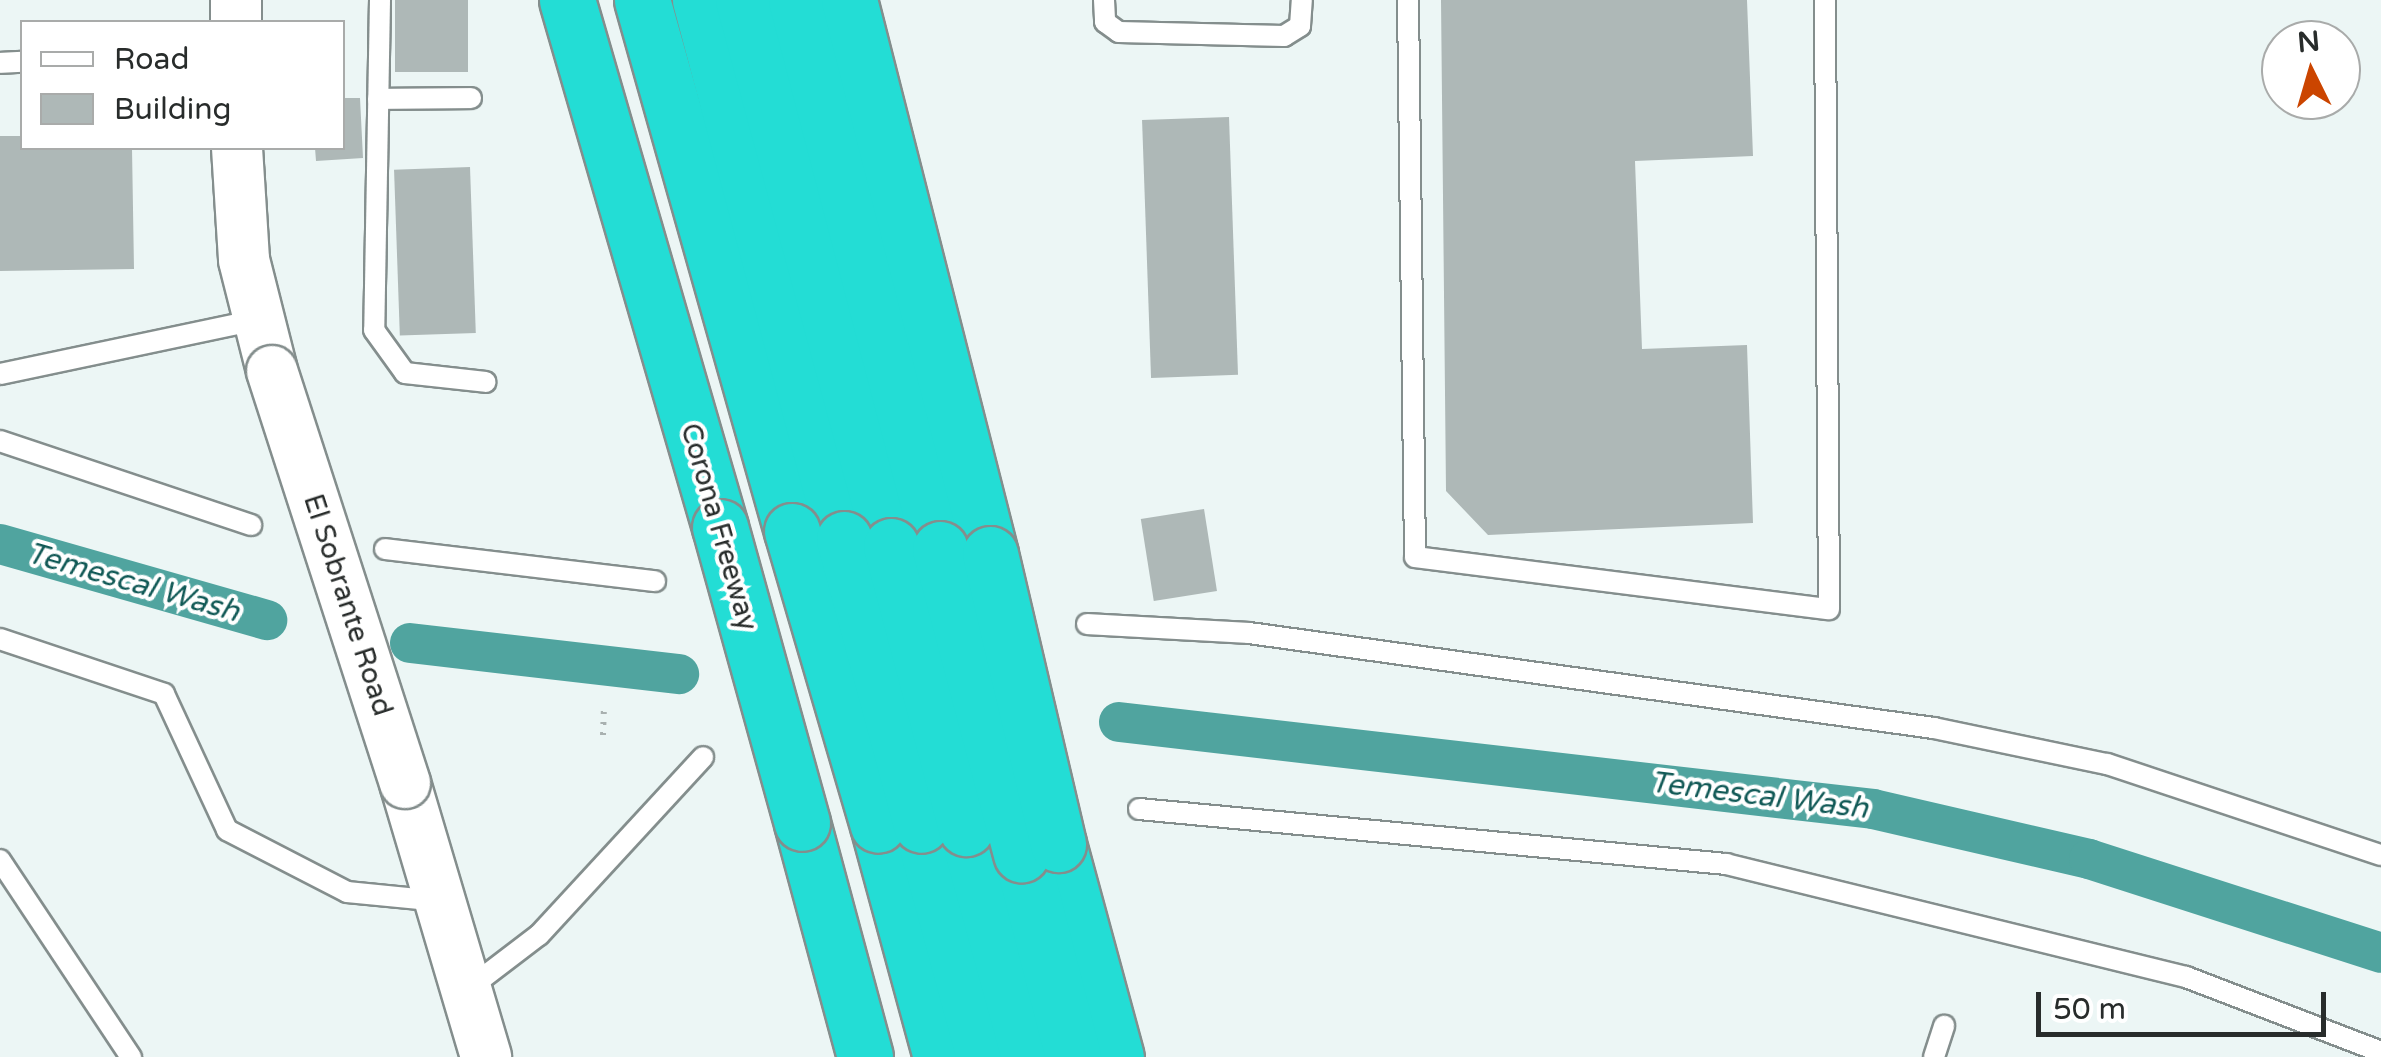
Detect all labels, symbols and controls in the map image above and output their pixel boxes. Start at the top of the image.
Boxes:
legend [20,20,345,150]
north arrow [2261,20,2361,120]
text: N [2296,24,2321,60]
text: Road [114,41,189,78]
text: Building [114,91,231,128]
street label: Corona Freeway [673,419,765,635]
street label: El Sobrante Road [296,490,400,720]
water label: Temescal Wash [23,536,243,630]
water label: Temescal Wash [1648,765,1870,827]
scale bar [2041,972,2331,1034]
text: 50 m [2053,991,2126,1028]

